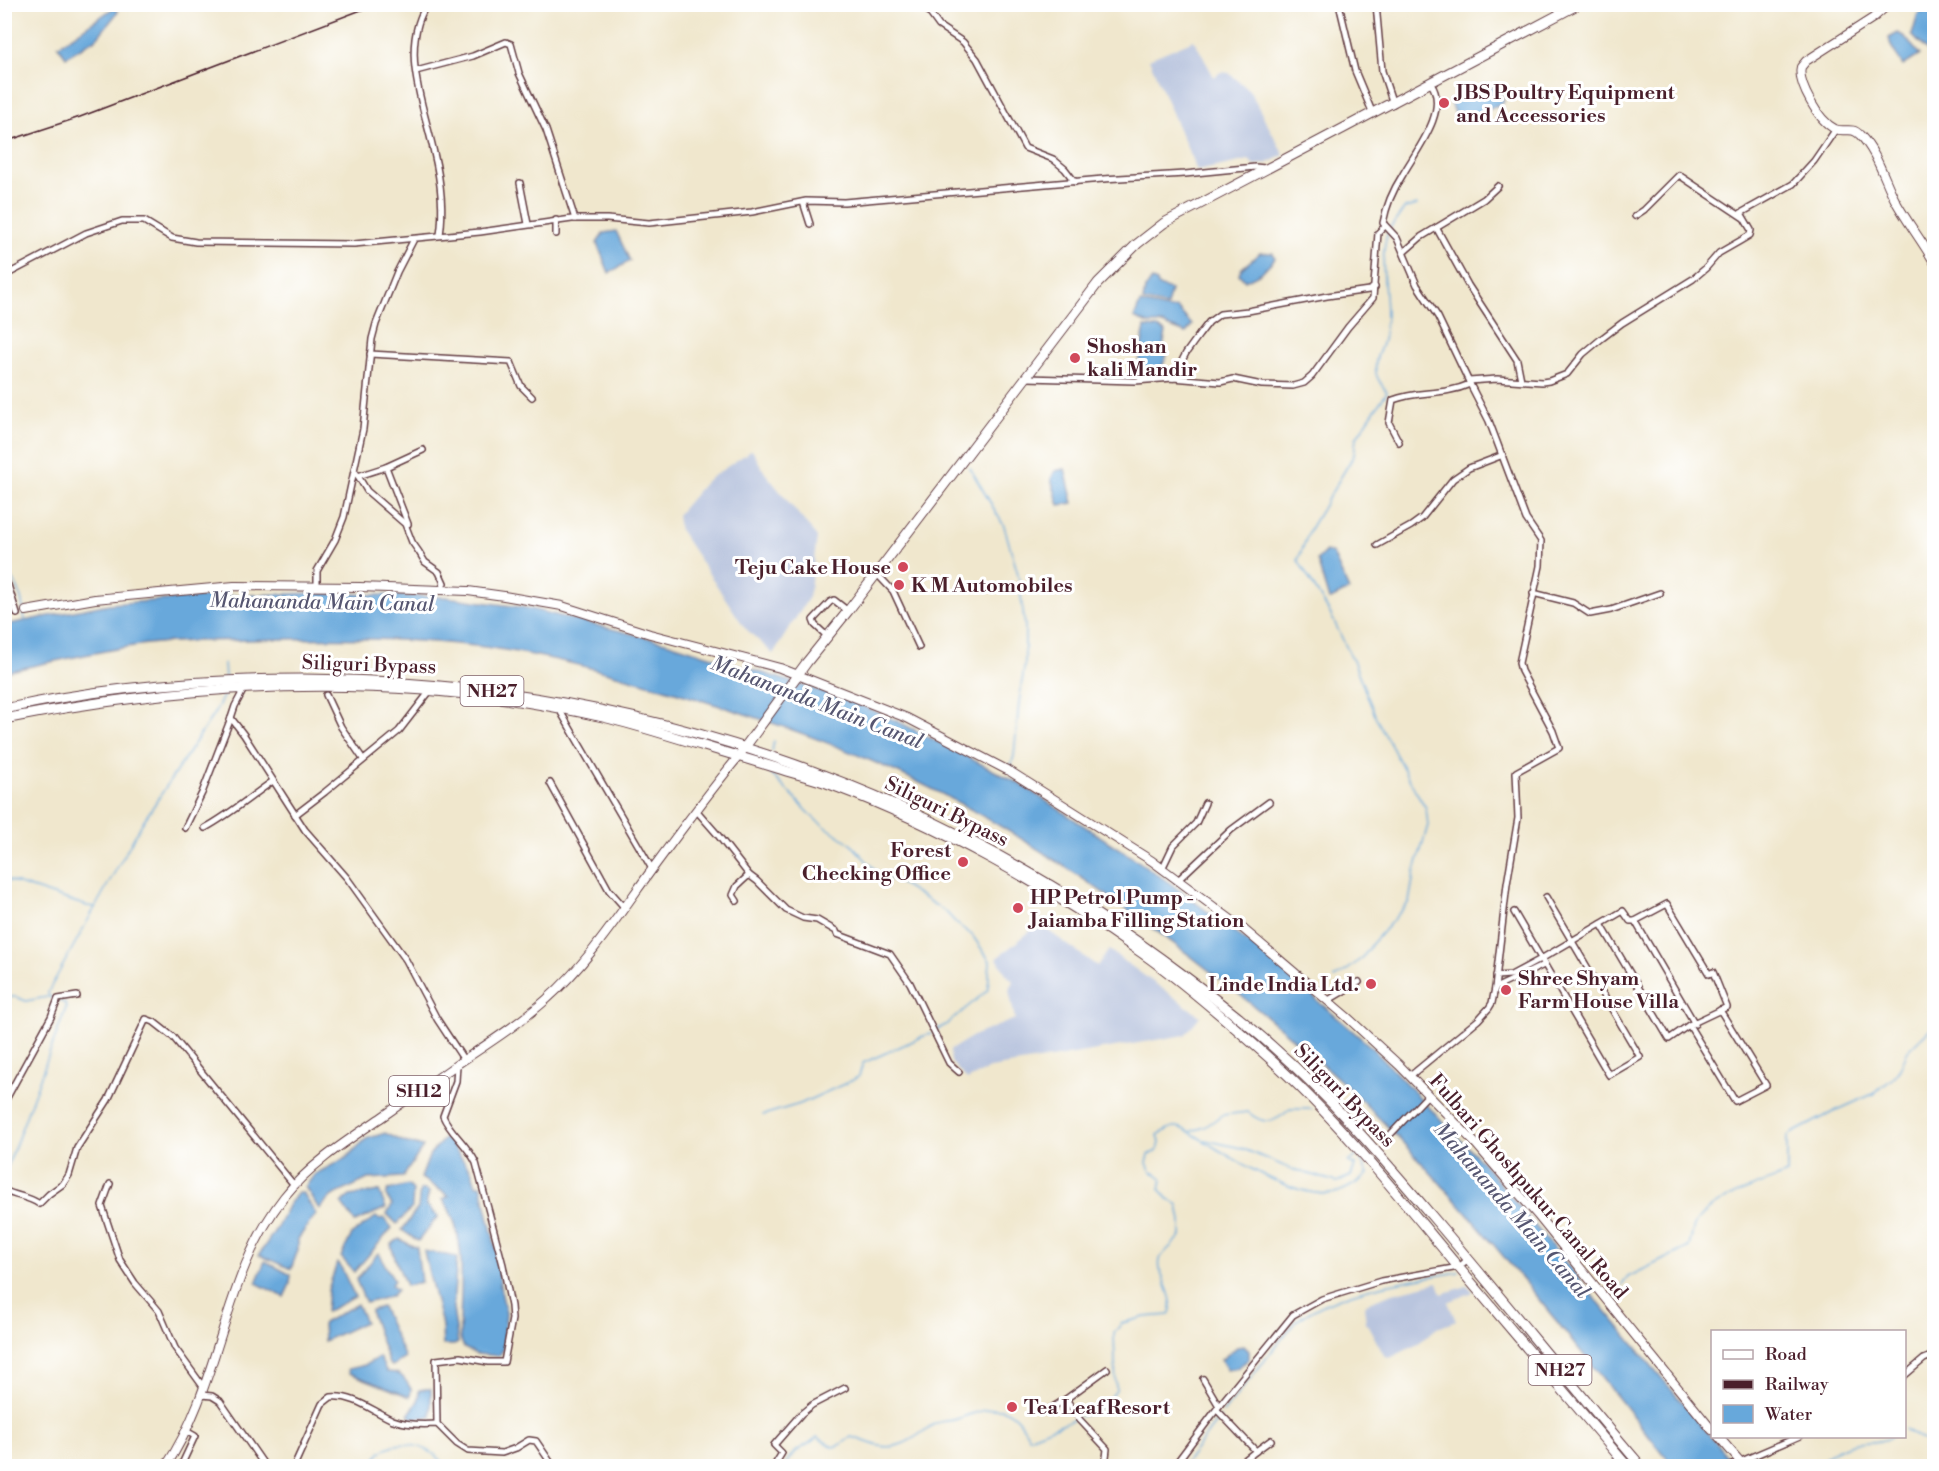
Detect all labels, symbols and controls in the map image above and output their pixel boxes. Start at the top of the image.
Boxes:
place label: JBS Poultry Equipment and Accessories [1453,81,1675,129]
marker: JBS Poultry Equipment and Accessories [1437,96,1451,110]
place label: Shoshan kali Mandir [1087,335,1197,383]
marker: Shoshan kali Mandir [1068,351,1082,365]
place label: Teju Cake House [735,556,891,581]
marker: Teju Cake House [896,560,910,574]
place label: K M Automobiles [911,574,1073,599]
marker: K M Automobiles [892,578,906,592]
water label: Mahananda Main Canal [209,588,435,618]
water label: Mahananda Main Canal [707,650,927,756]
street label: Siliguri Bypass [301,651,437,680]
road number: NH27 [460,676,524,706]
street label: Siliguri Bypass [880,772,1012,853]
place label: Forest Checking Office [802,839,952,887]
marker: Forest Checking Office [956,855,970,869]
place label: HP Petrol Pump - Jaiamba Filling Station [1027,886,1245,934]
marker: HP Petrol Pump - Jaiamba Filling Station [1011,901,1025,915]
place label: Shree Shyam Farm House Villa [1518,967,1679,1015]
place label: Linde India Ltd. [1208,973,1359,998]
marker: Linde India Ltd. [1364,977,1378,991]
marker: Shree Shyam Farm House Villa [1499,983,1513,997]
street label: Siliguri Bypass [1288,1039,1400,1153]
street label: Fulbari Ghoshpukur Canal Road [1423,1069,1633,1305]
road number: SH12 [389,1076,449,1106]
water label: Mahananda Main Canal [1428,1117,1595,1304]
legend [1711,1330,1906,1438]
text: Road [1765,1343,1808,1366]
road number: NH27 [1528,1355,1592,1385]
text: Railway [1765,1373,1829,1396]
place label: Tea Leaf Resort [1024,1396,1171,1421]
marker: Tea Leaf Resort [1005,1400,1019,1414]
text: Water [1764,1403,1813,1426]

